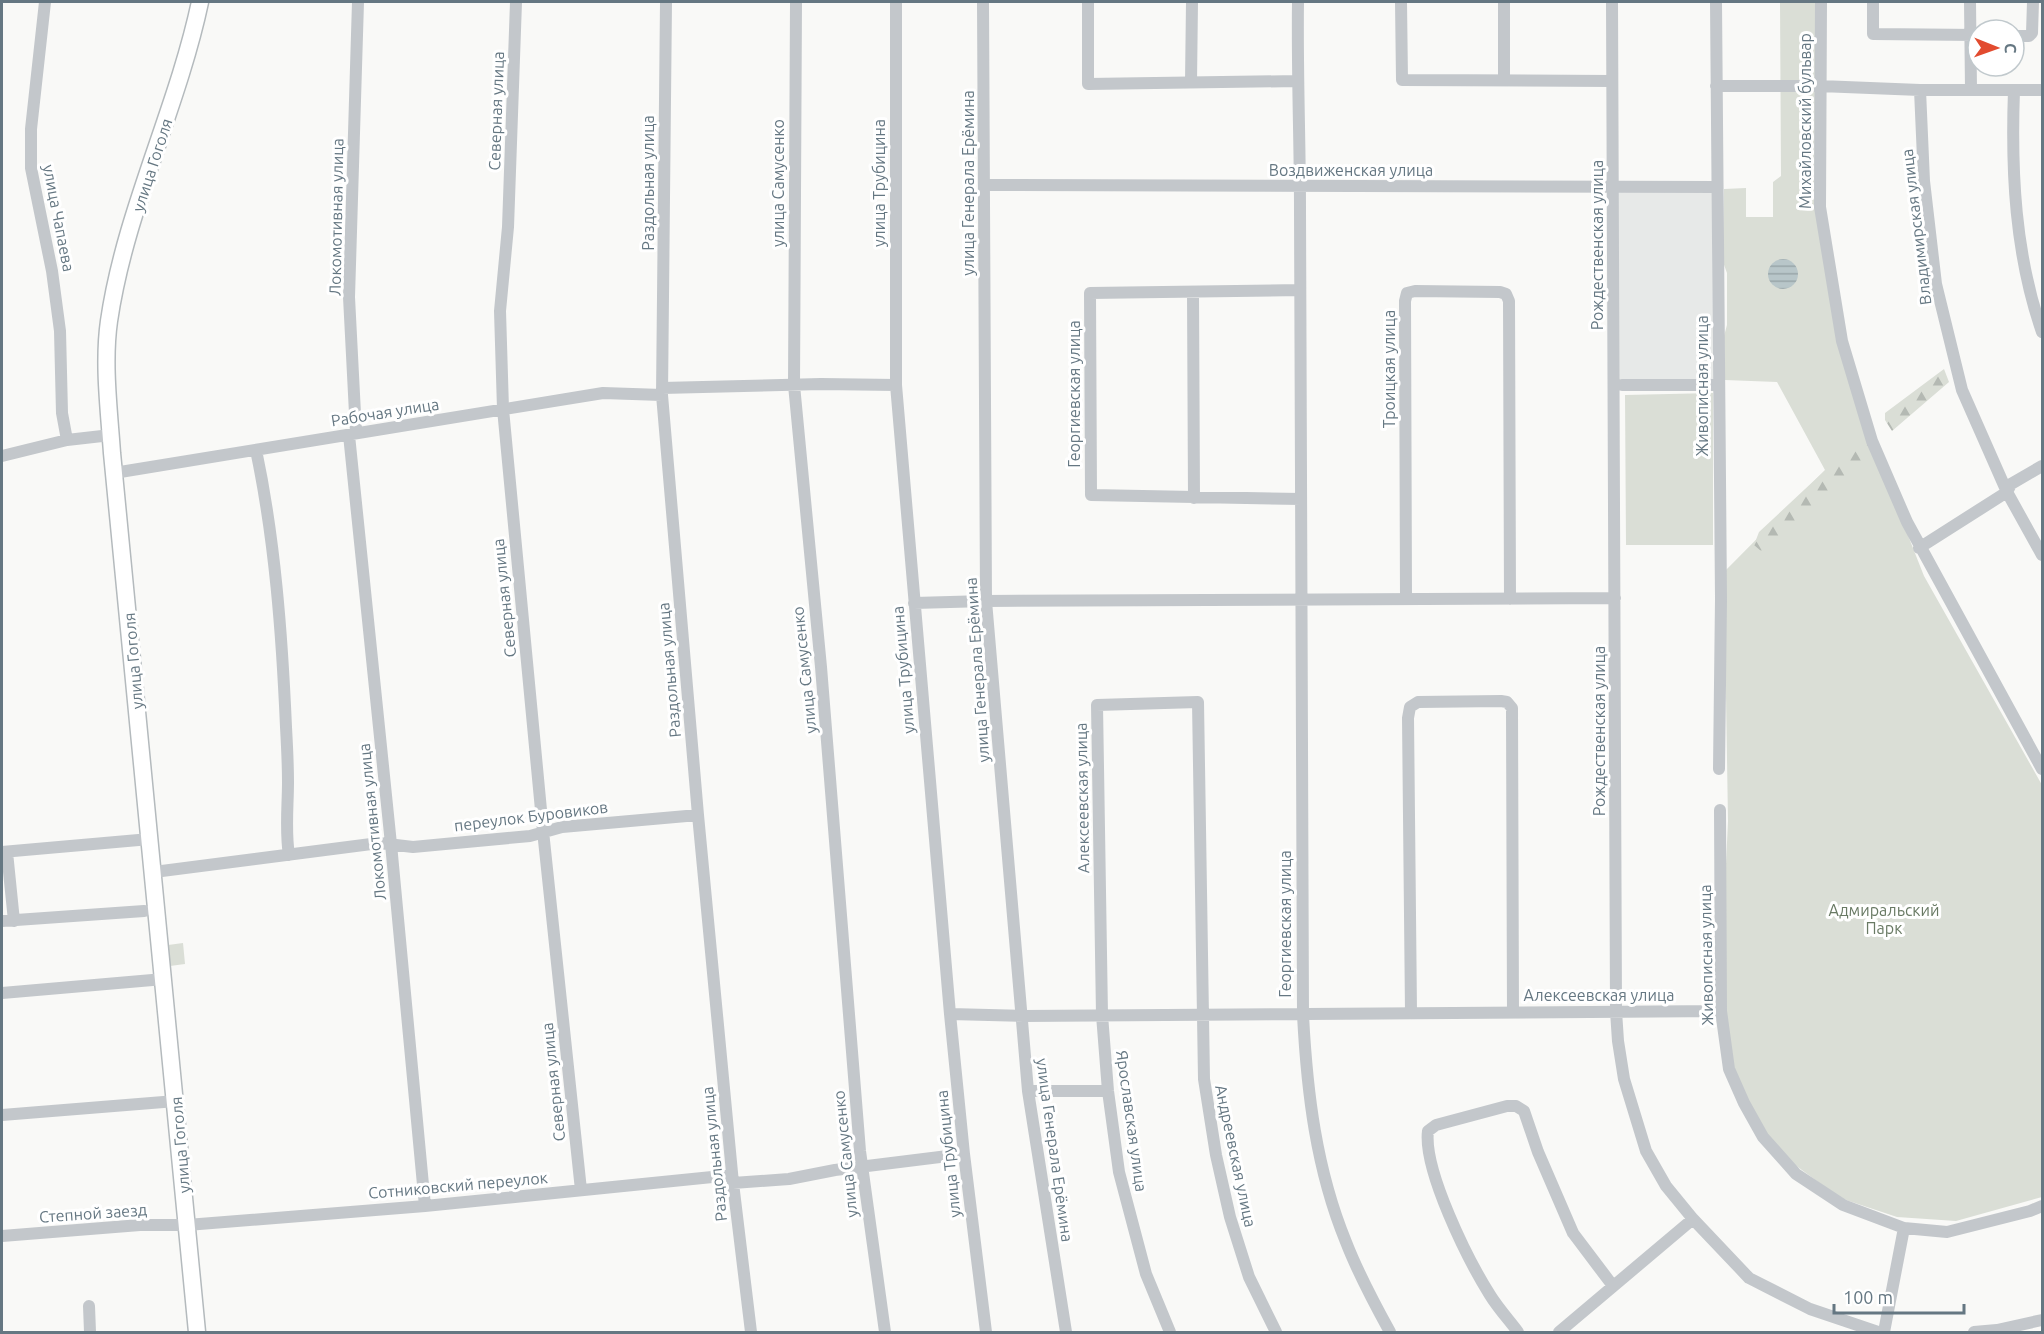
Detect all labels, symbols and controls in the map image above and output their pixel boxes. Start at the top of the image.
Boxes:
north arrow [1966,18,2026,78]
street label: Михайловский бульвар [1796,33,1814,209]
text: С [2002,43,2020,54]
street label: Северная улица [485,51,507,171]
street label: улица Генерала Ерёмина [959,90,977,276]
street label: Раздольная улица [639,115,657,251]
street label: улица Гоголя [128,116,176,214]
street label: улица Самусенко [769,119,787,247]
street label: улица Трубицина [870,119,888,247]
street label: Локомотивная улица [326,138,346,296]
street label: Владимирская улица [1897,148,1935,306]
street label: Рождественская улица [1588,160,1606,330]
street label: Воздвиженская улица [1269,161,1433,179]
street label: улица Чапаева [40,163,78,273]
street label: Троицкая улица [1380,310,1398,428]
street label: Живописная улица [1693,315,1711,457]
street label: Георгиевская улица [1065,320,1083,468]
street label: Рабочая улица [330,395,440,429]
street label: Северная улица [489,538,519,658]
street label: улица Генерала Ерёмина [962,577,992,763]
street label: Раздольная улица [654,602,684,738]
street label: улица Трубицина [888,605,918,735]
street label: улица Самусенко [788,606,820,734]
street label: улица Гоголя [120,612,146,710]
street label: Рождественская улица [1590,646,1608,816]
street label: Алексеевская улица [1072,722,1092,874]
street label: Локомотивная улица [355,743,389,901]
street label: переулок Буровиков [453,798,609,834]
street label: Георгиевская улица [1276,850,1294,998]
street label: Живописная улица [1696,884,1716,1026]
park label: Адмиральский Парк [1828,901,1940,937]
street label: Алексеевская улица [1524,986,1674,1004]
street label: Северная улица [538,1022,568,1142]
street label: Ярославская улица [1113,1049,1151,1193]
street label: улица Генерала Ерёмина [1033,1057,1077,1243]
street label: Андреевская улица [1212,1083,1260,1229]
street label: Раздольная улица [698,1086,730,1222]
street label: улица Трубицина [932,1089,964,1219]
street label: улица Самусенко [829,1090,861,1218]
street label: улица Гоголя [167,1096,193,1194]
street label: Сотниковский переулок [368,1168,548,1202]
street label: Степной заезд [38,1200,148,1226]
scale bar [1834,1277,1964,1315]
text: 100 m [1843,1287,1893,1307]

